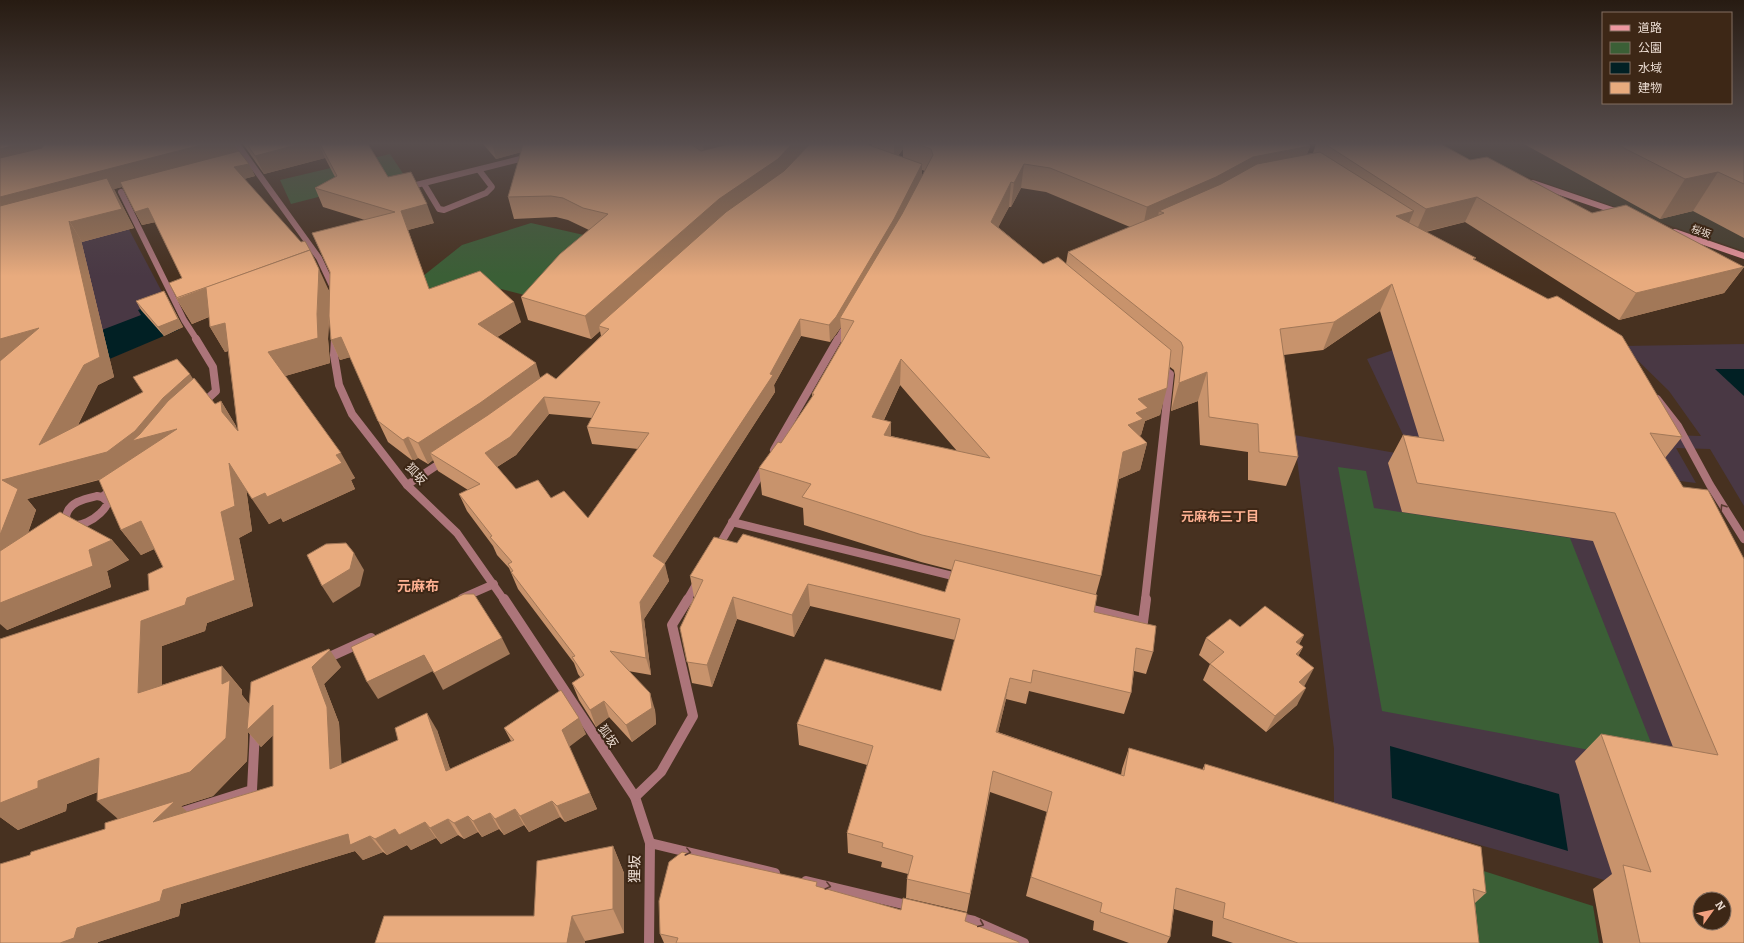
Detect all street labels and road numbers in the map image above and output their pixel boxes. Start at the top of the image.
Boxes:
street label: 桜坂 [1690,223,1712,241]
street label: 狐坂 [403,460,429,488]
street label: 狐坂 [596,722,620,750]
street label: 狸坂 [626,855,644,883]

